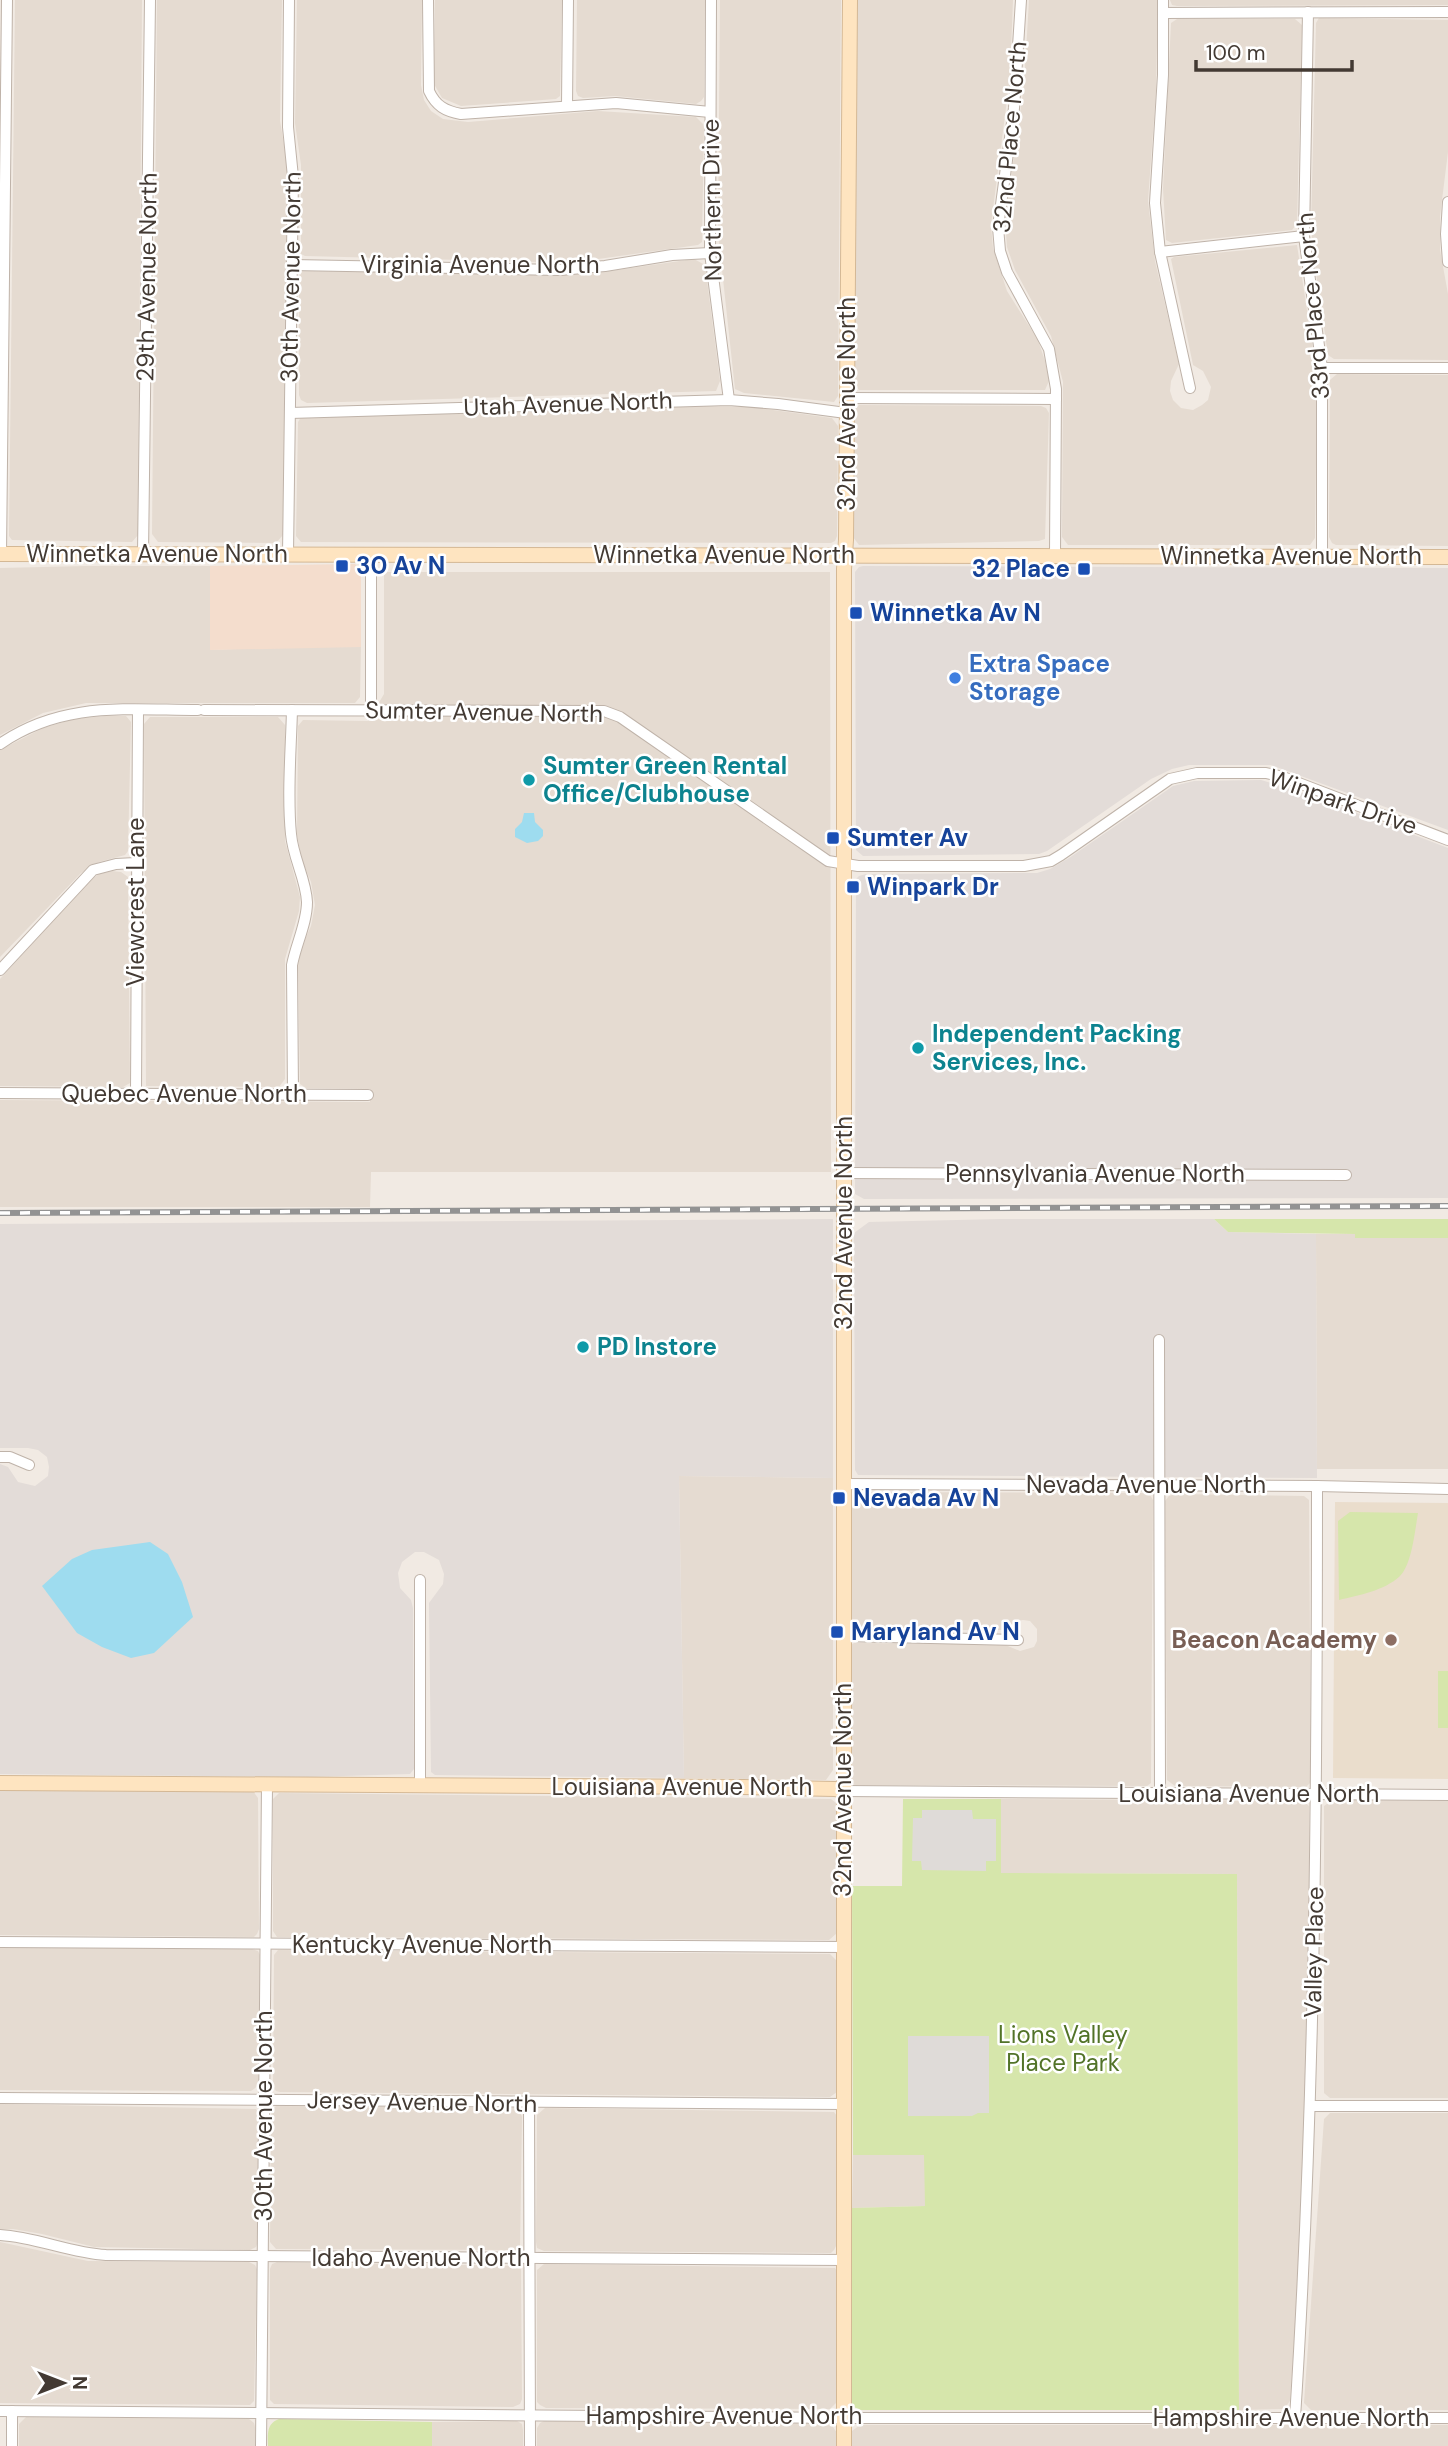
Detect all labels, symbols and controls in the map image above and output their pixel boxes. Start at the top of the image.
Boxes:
scale bar [1196,28,1352,72]
text: 100 m [1206,39,1266,67]
street label: 32nd Place North [986,40,1033,234]
street label: Northern Drive [695,119,728,281]
street label: 30th Avenue North [273,171,308,383]
street label: 29th Avenue North [129,172,164,382]
street label: 33rd Place North [1289,211,1336,401]
street label: Virginia Avenue North [360,249,600,280]
street label: 32nd Avenue North [831,297,862,511]
street label: Utah Avenue North [463,384,673,423]
street label: Winnetka Avenue North [26,538,288,569]
street label: Winnetka Avenue North [593,539,855,570]
street label: Winnetka Avenue North [1160,540,1422,571]
place label: 30 Av N [356,550,445,581]
place label: 32 Place [972,553,1070,584]
marker: 30 Av N [334,558,350,574]
marker: 32 Place [1076,561,1092,577]
place label: Winnetka Av N [870,597,1041,628]
marker: Winnetka Av N [848,605,864,621]
place label: Extra Space Storage [969,648,1110,707]
marker: Extra Space Storage [947,670,963,686]
street label: Sumter Avenue North [365,694,603,729]
place label: Sumter Green Rental Office/Clubhouse [543,750,787,809]
street label: Winpark Drive [1265,762,1422,841]
marker: Sumter Green Rental Office/Clubhouse [521,772,537,788]
street label: Viewcrest Lane [120,817,151,987]
place label: Sumter Av [847,822,969,853]
marker: Sumter Av [825,830,841,846]
place label: Winpark Dr [867,871,999,902]
marker: Winpark Dr [845,879,861,895]
place label: Independent Packing Services, Inc. [932,1018,1182,1077]
marker: Independent Packing Services, Inc. [910,1040,926,1056]
street label: Quebec Avenue North [61,1078,307,1109]
street label: 32nd Avenue North [828,1116,859,1330]
street label: Pennsylvania Avenue North [945,1158,1245,1189]
place label: PD Instore [597,1331,717,1362]
marker: PD Instore [575,1339,591,1355]
street label: Nevada Avenue North [1026,1469,1266,1500]
place label: Nevada Av N [853,1482,999,1513]
marker: Nevada Av N [831,1490,847,1506]
place label: Maryland Av N [851,1616,1020,1647]
marker: Maryland Av N [829,1624,845,1640]
place label: Beacon Academy [1172,1624,1377,1655]
marker: Beacon Academy [1383,1632,1399,1648]
street label: 32nd Avenue North [827,1683,858,1897]
street label: Louisiana Avenue North [552,1771,812,1802]
street label: Louisiana Avenue North [1119,1778,1379,1809]
street label: Valley Place [1297,1886,1330,2018]
street label: Kentucky Avenue North [292,1929,552,1960]
street label: 30th Avenue North [248,2010,279,2222]
park label: Lions Valley Place Park [998,2019,1128,2078]
street label: Jersey Avenue North [307,2084,537,2119]
street label: Idaho Avenue North [312,2242,530,2273]
north arrow [28,2348,98,2418]
text: N [67,2376,92,2390]
street label: Hampshire Avenue North [586,2400,862,2431]
street label: Hampshire Avenue North [1153,2402,1429,2433]

